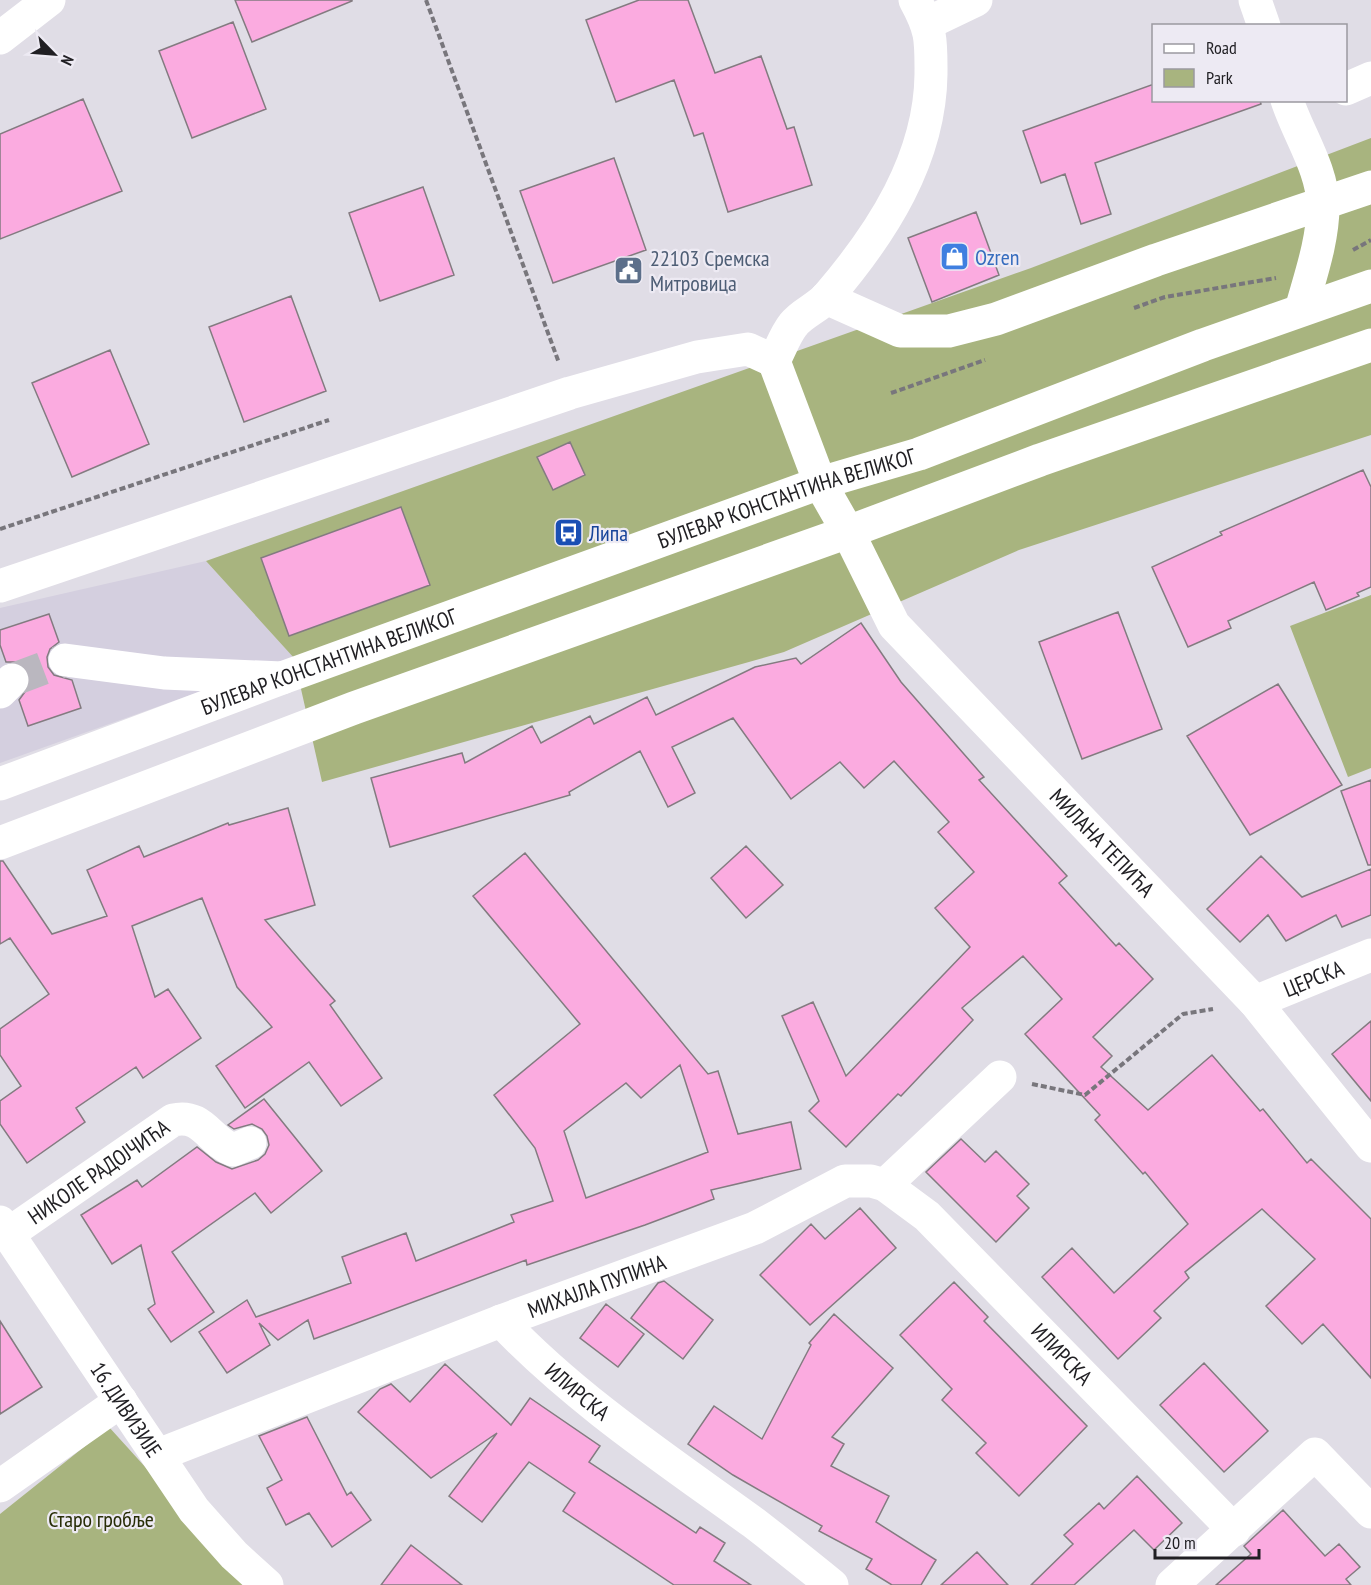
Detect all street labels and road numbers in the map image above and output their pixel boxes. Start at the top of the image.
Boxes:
street label: БУЛЕВАР КОНСТАНТИНА ВЕЛИКОГ [654,441,920,555]
street label: БУЛЕВАР КОНСТАНТИНА ВЕЛИКОГ [197,601,462,721]
street label: МИЛАНА ТЕПИЋА [1044,782,1161,903]
street label: ЦЕРСКА [1279,953,1348,1003]
street label: НИКОЛЕ РАДОЈЧИЋА [22,1112,175,1230]
street label: МИХАЈЛА ПУПИНА [524,1248,670,1324]
street label: ИЛИРСКА [1025,1317,1099,1391]
street label: 16. ДИВИЗИЈЕ [84,1356,168,1462]
street label: ИЛИРСКА [539,1356,616,1427]

